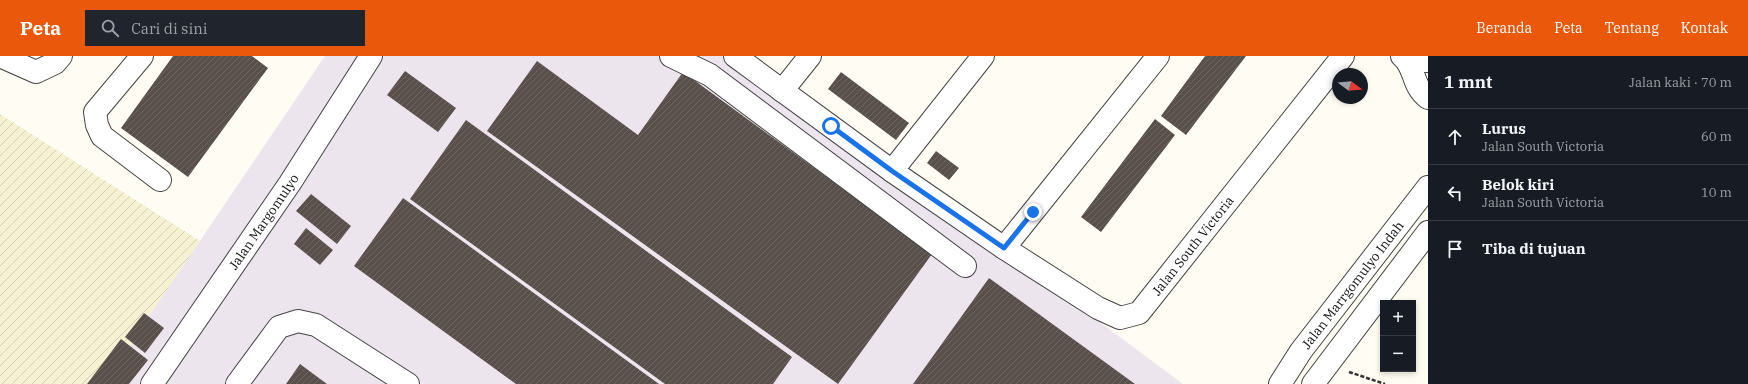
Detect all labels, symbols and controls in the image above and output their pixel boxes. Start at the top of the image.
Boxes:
search box [85,10,365,46]
text: Peta [20,16,61,40]
icon: search [99,17,121,39]
text: Cari di sini [131,19,207,38]
text: Beranda [1476,19,1532,37]
text: Peta [1554,19,1583,37]
text: Tentang [1605,19,1659,37]
text: Kontak [1681,19,1728,37]
north arrow [1332,68,1368,104]
text: 1 mnt [1444,71,1492,93]
text: Jalan kaki · 70 m [1629,74,1732,91]
route start [822,117,840,135]
text: Lurus [1482,119,1526,138]
icon: ahead [1444,126,1466,148]
text: 60 m [1701,128,1732,145]
text: Jalan South Victoria [1482,138,1604,155]
street label: Jalan Margomulyo [225,171,303,273]
text: Belok kiri [1482,175,1554,194]
icon: left [1444,182,1466,204]
text: 10 m [1701,184,1732,201]
street label: Jalan South Victoria [1148,193,1238,299]
text: Jalan South Victoria [1482,194,1604,211]
route end [1024,203,1042,221]
street label: Jalan Marrgomulyo Indah [1298,218,1408,352]
icon: arrive [1444,238,1466,260]
text: Tiba di tujuan [1482,239,1586,258]
map controls [1380,300,1416,372]
button: + [1380,300,1416,336]
button: − [1380,336,1416,372]

